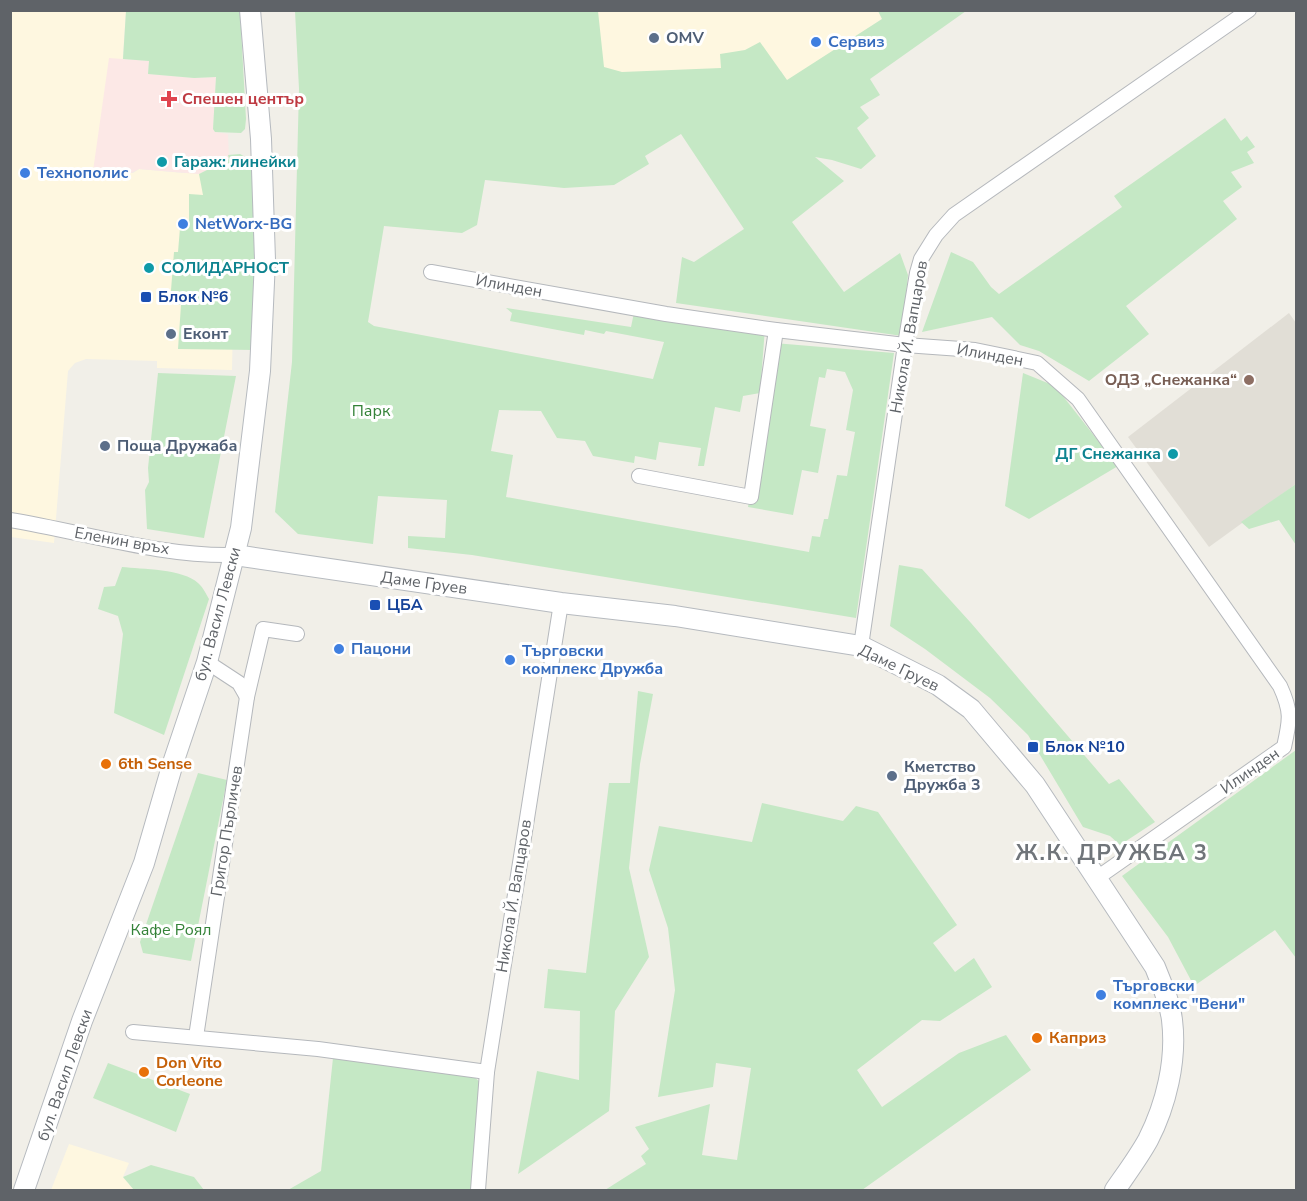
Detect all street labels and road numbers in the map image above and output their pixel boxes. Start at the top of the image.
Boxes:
street label: Никола Й. Вапцаров [885,259,933,415]
street label: Илинден [474,269,544,303]
street label: Илинден [955,338,1025,372]
street label: Еленин връх [73,522,172,560]
street label: бул. Васил Левски [190,544,246,684]
street label: Даме Груев [379,566,469,600]
street label: Даме Груев [855,639,943,697]
street label: Илинден [1216,743,1284,799]
street label: Григор Пърличев [206,764,248,898]
street label: Никола Й. Вапцаров [491,818,537,974]
street label: бул. Васил Левски [32,1006,98,1144]

